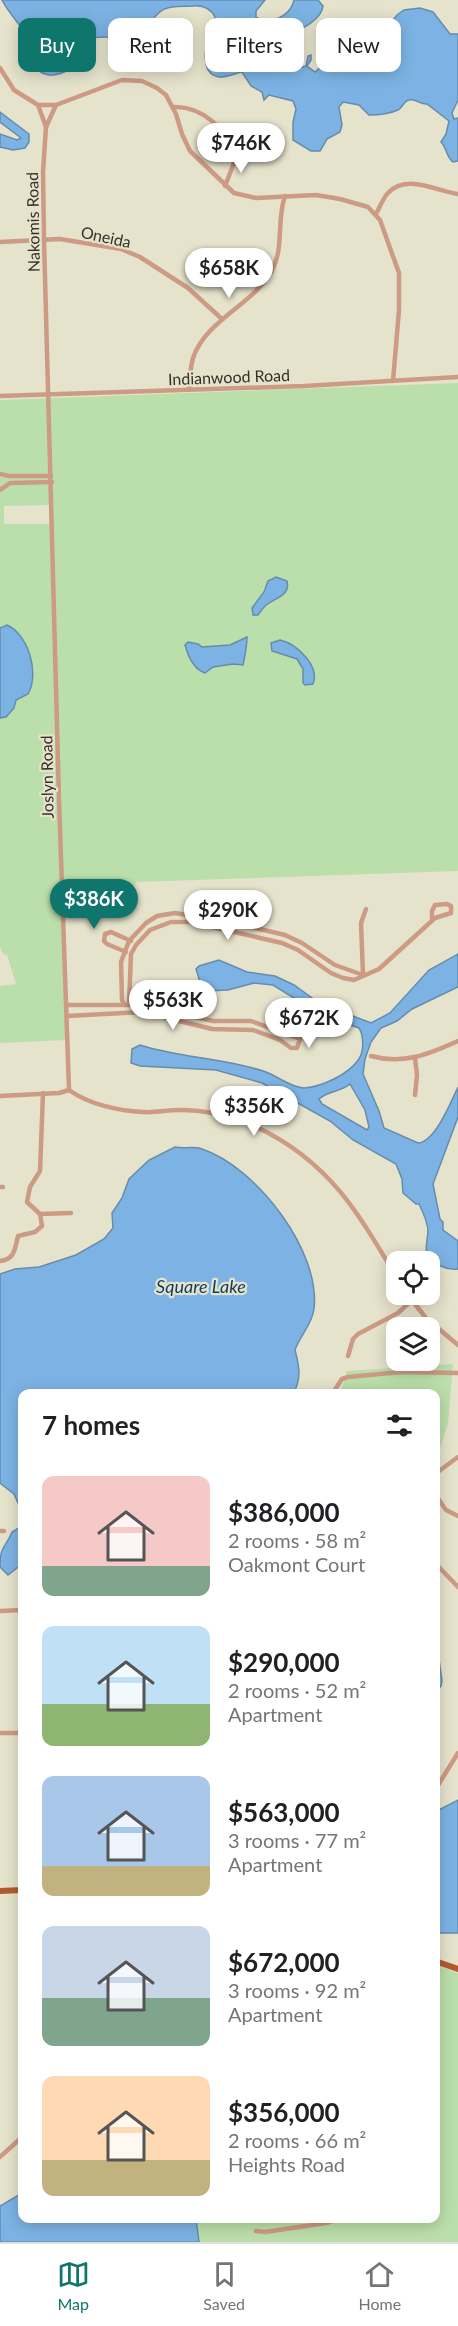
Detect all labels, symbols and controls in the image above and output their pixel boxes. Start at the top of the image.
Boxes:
chip: Buy [18,18,96,72]
chip: Rent [108,18,193,72]
chip: Filters [205,18,304,72]
chip: New [316,18,401,72]
pin: $746K [199,123,283,174]
text: $746K [211,130,271,154]
street label: Nakomis Road [22,172,43,272]
street label: Oneida [79,222,133,251]
pin: $658K [187,248,271,299]
text: $658K [199,255,259,279]
street label: Indianwood Road [168,365,290,388]
street label: Joslyn Road [36,735,57,819]
pin: $386K [52,879,136,930]
text: $386K [64,886,124,910]
pin: $290K [186,890,270,941]
text: $290K [198,897,258,921]
pin: $563K [131,980,215,1031]
text: $563K [143,987,203,1011]
pin: $672K [267,998,351,1049]
text: $672K [279,1005,339,1029]
pin: $356K [212,1086,296,1137]
text: $356K [224,1093,284,1117]
map controls [386,1251,440,1371]
button: locate [386,1251,440,1305]
water label: Square Lake [156,1275,246,1297]
button: layers [386,1317,440,1371]
text: 7 homes [42,1409,140,1441]
icon: filters [383,1409,416,1442]
text: $386,000 [228,1496,340,1528]
icon: home [90,1500,162,1572]
text: 2 rooms · 58 m² [228,1528,366,1552]
text: Oakmont Court [228,1552,365,1576]
text: $290,000 [228,1646,340,1678]
icon: home [90,1650,162,1722]
text: 2 rooms · 52 m² [228,1678,366,1702]
text: Apartment [228,1702,322,1726]
text: $563,000 [228,1796,340,1828]
icon: home [90,1800,162,1872]
text: 3 rooms · 77 m² [228,1828,366,1852]
text: Apartment [228,1852,322,1876]
text: $672,000 [228,1946,340,1978]
icon: home [90,1950,162,2022]
text: 3 rooms · 92 m² [228,1978,366,2002]
text: Apartment [228,2002,322,2026]
text: $356,000 [228,2096,340,2128]
icon: home [90,2100,162,2172]
text: 2 rooms · 66 m² [228,2128,366,2152]
text: Heights Road [228,2152,345,2176]
tab: Map [57,2258,90,2313]
tab: Saved [203,2258,245,2313]
tab: Home [359,2258,401,2313]

